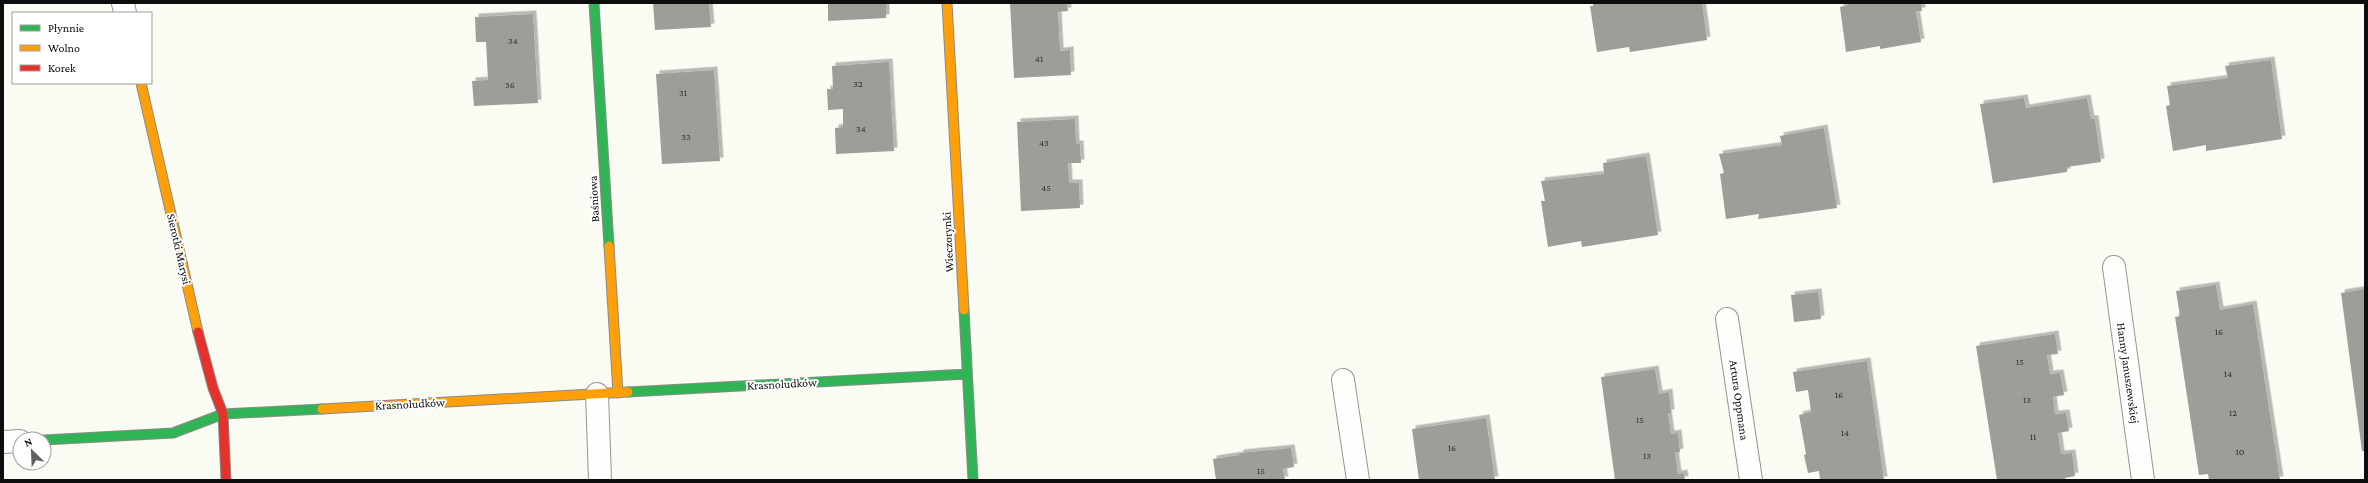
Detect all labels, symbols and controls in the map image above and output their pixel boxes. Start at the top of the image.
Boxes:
legend [12,12,152,84]
text: Płynnie [48,21,84,35]
house number: 34 [508,35,518,46]
text: Wolno [48,41,80,55]
house number: 41 [1035,53,1043,64]
text: Korek [48,61,76,75]
house number: 32 [853,78,863,89]
house number: 36 [505,79,515,90]
house number: 31 [679,87,687,98]
house number: 34 [856,123,866,134]
house number: 33 [681,131,691,142]
house number: 43 [1039,137,1049,148]
street label: Baśniowa [586,175,602,223]
house number: 45 [1041,182,1051,193]
street label: Wieczorynki [939,211,957,273]
street label: Sierotki Marysi [164,212,194,286]
street label: Hanny Januszewskiej [2114,322,2142,424]
house number: 16 [2215,326,2223,337]
house number: 15 [2016,356,2024,367]
street label: Artura Oppmana [1726,359,1752,442]
house number: 14 [2224,368,2232,379]
street label: Krasnoludków [747,375,817,393]
house number: 16 [1835,389,1843,400]
house number: 13 [2023,394,2031,405]
street label: Krasnoludków [375,395,445,413]
house number: 12 [2229,407,2237,418]
house number: 15 [1636,414,1644,425]
house number: 14 [1841,427,1849,438]
north arrow [12,431,52,471]
house number: 11 [2030,431,2036,442]
text: N [22,435,34,449]
house number: 16 [1448,442,1456,453]
house number: 10 [2236,446,2245,457]
house number: 13 [1643,450,1651,461]
house number: 15 [1257,465,1265,476]

